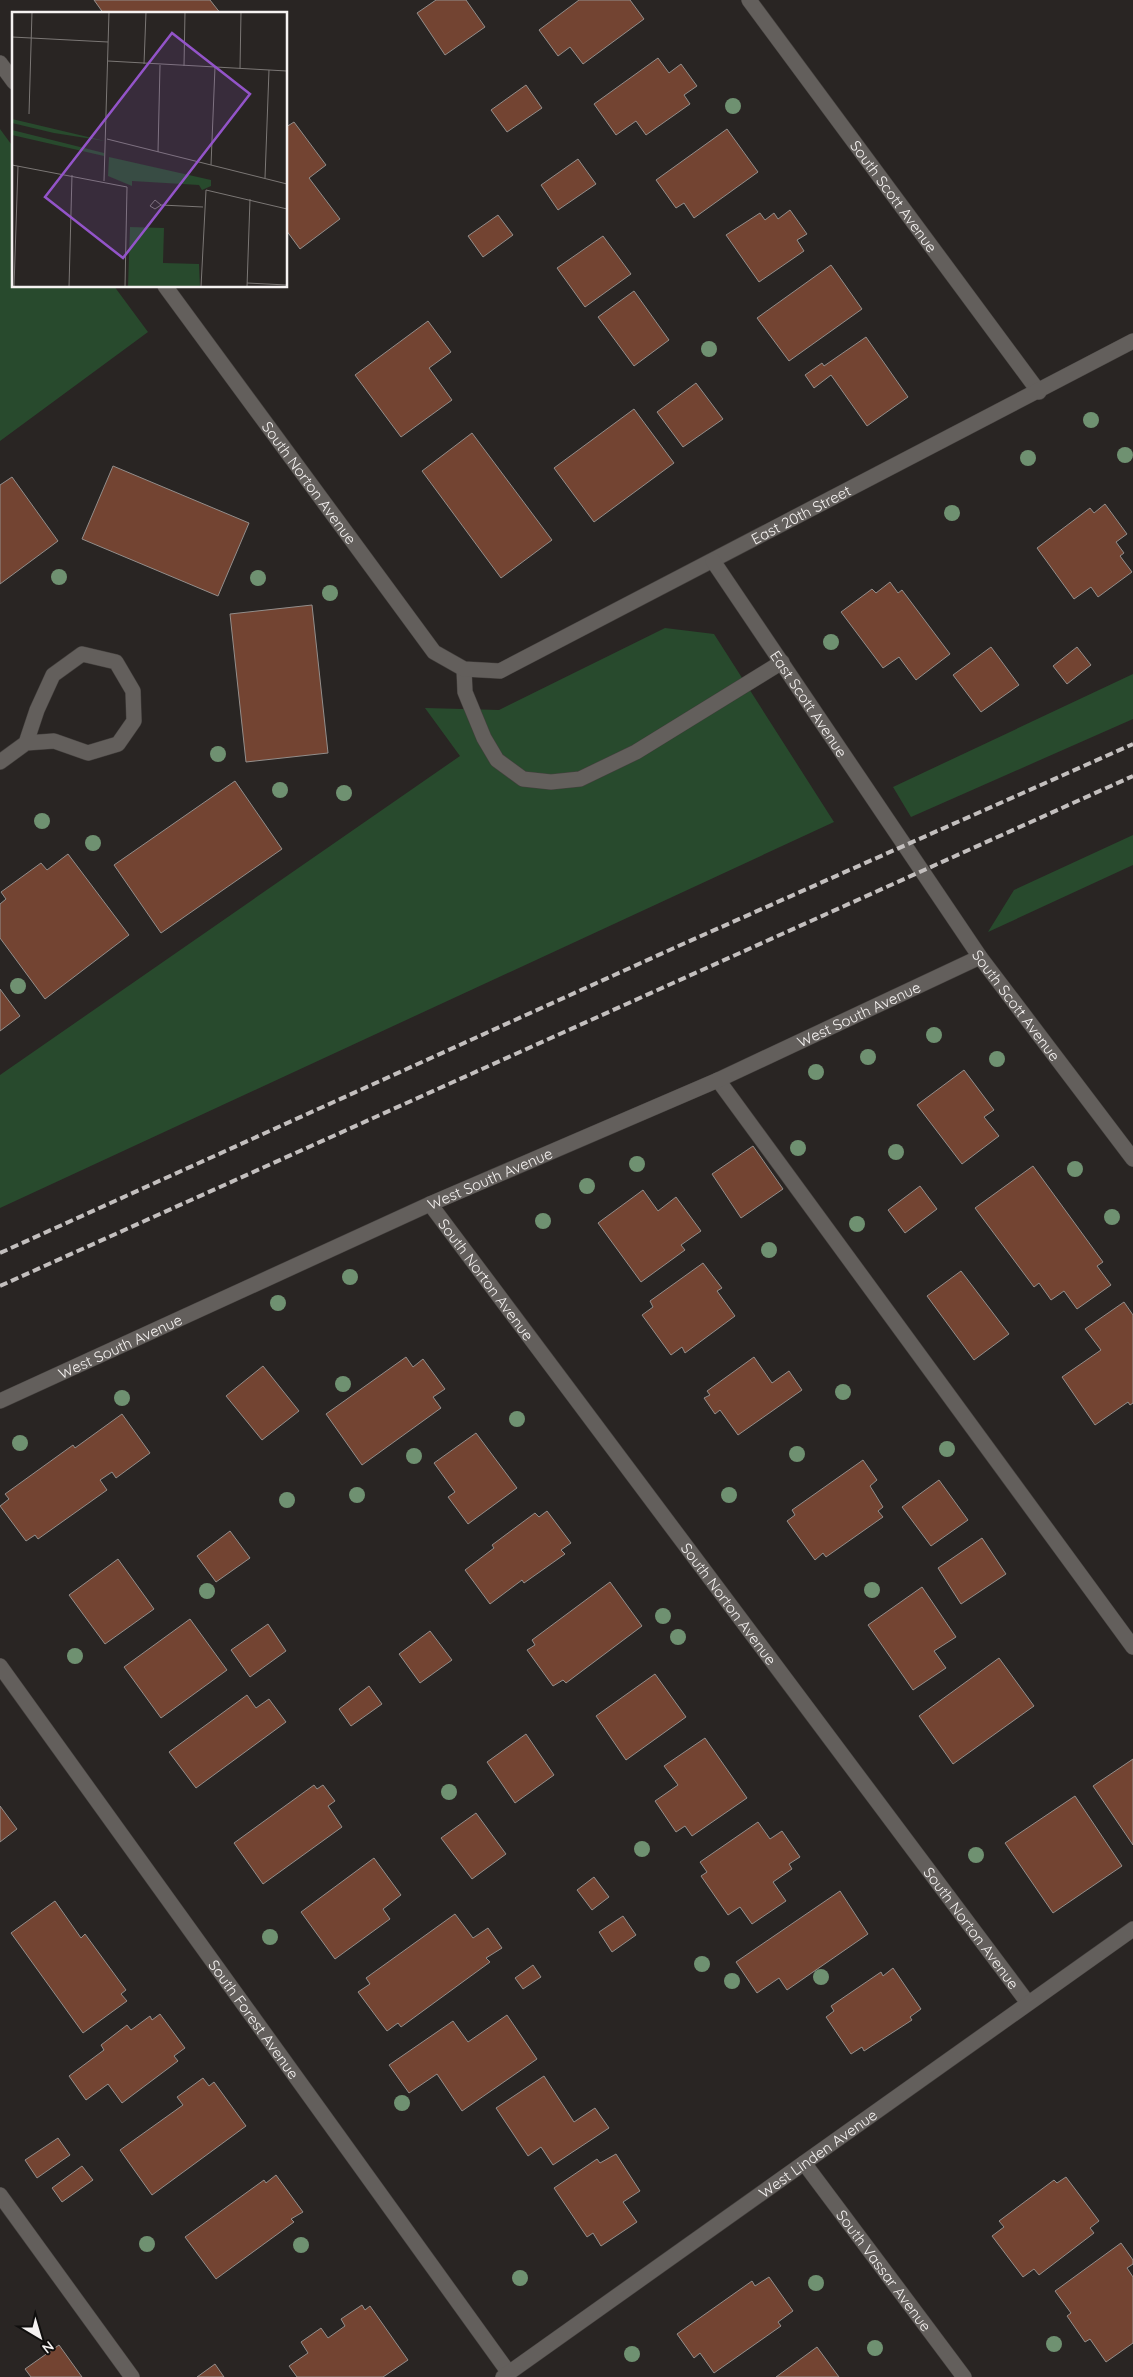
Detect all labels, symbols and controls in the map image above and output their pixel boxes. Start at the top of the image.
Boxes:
inset map [12,12,288,288]
street label: South Scott Avenue [846,136,942,256]
street label: South Norton Avenue [258,417,361,548]
street label: East 20th Street [748,480,854,548]
street label: East Scott Avenue [766,647,852,761]
street label: South Scott Avenue [968,946,1065,1065]
street label: West South Avenue [794,977,923,1051]
street label: West South Avenue [424,1143,555,1214]
street label: South Norton Avenue [434,1214,538,1344]
street label: West South Avenue [55,1309,185,1383]
street label: South Norton Avenue [677,1539,781,1668]
street label: South Norton Avenue [920,1863,1024,1993]
street label: South Forest Avenue [205,1956,304,2082]
street label: West Linden Avenue [755,2105,880,2202]
street label: South Vassar Avenue [833,2206,936,2335]
north arrow [15,2312,65,2362]
text: N [38,2337,58,2358]

